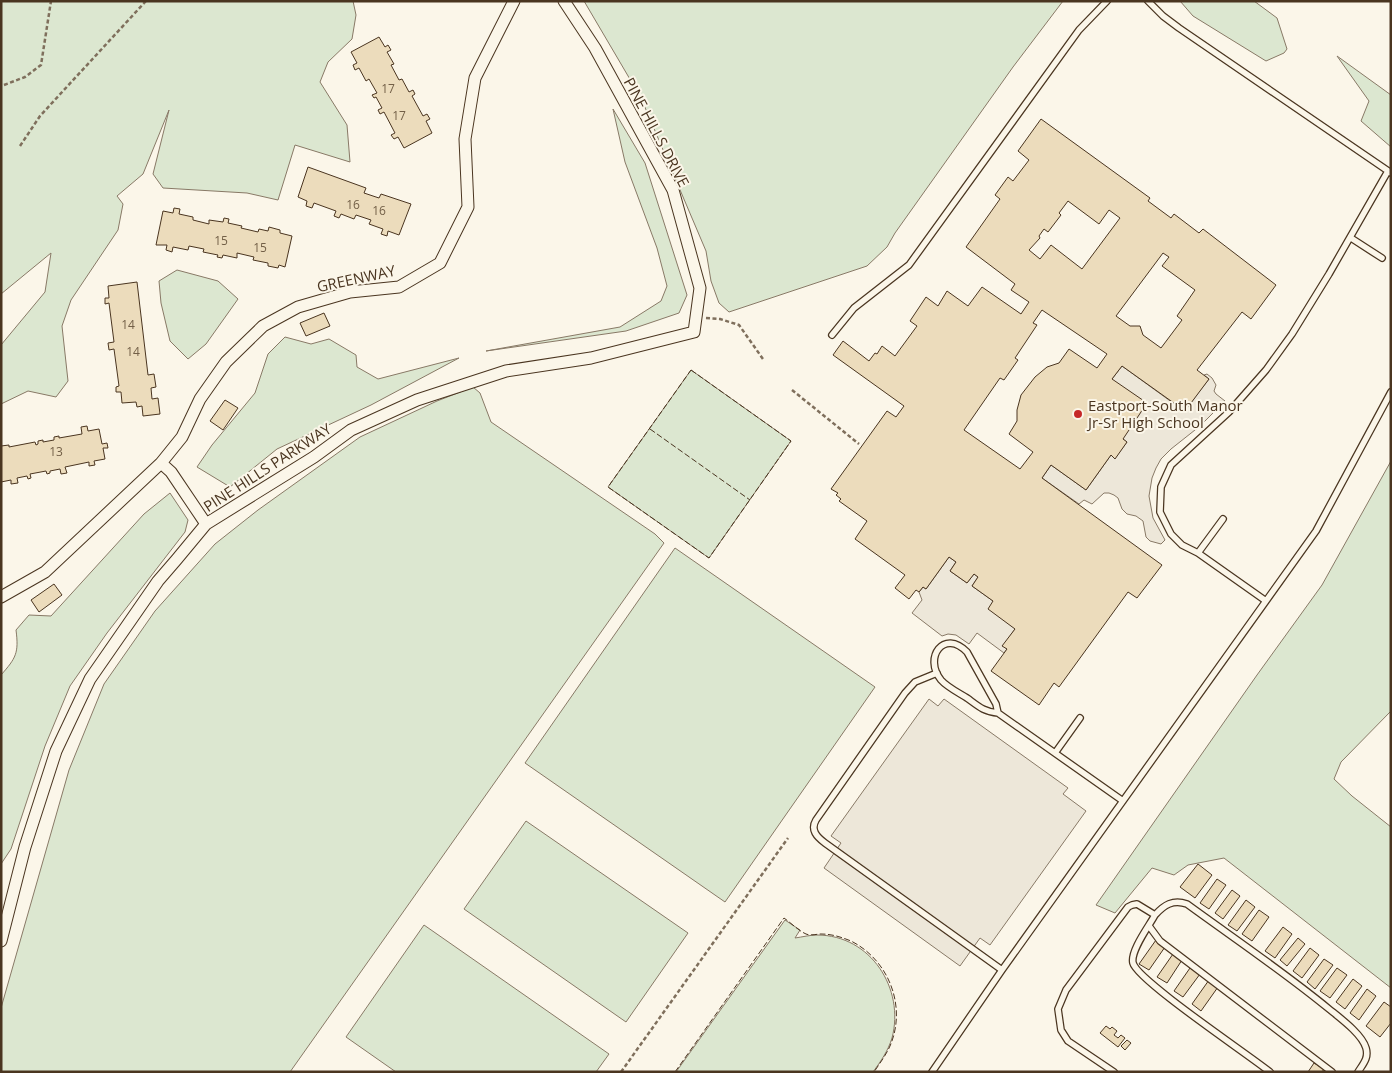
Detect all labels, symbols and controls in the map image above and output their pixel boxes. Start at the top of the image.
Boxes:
street label: PINE HILLS DRIVE [620,74,694,190]
house number: 17 [381,80,395,97]
house number: 17 [392,107,406,124]
house number: 16 [346,196,360,213]
house number: 16 [372,202,386,219]
house number: 15 [214,232,228,249]
house number: 15 [253,239,267,256]
street label: GREENWAY [315,260,398,296]
house number: 14 [121,316,135,333]
house number: 14 [126,343,140,360]
place label: Eastport-South Manor Jr-Sr High School [1086,395,1243,432]
marker: Eastport-South Manor Jr-Sr High School [1072,408,1084,420]
street label: PINE HILLS PARKWAY [199,418,335,516]
house number: 13 [49,443,63,460]

